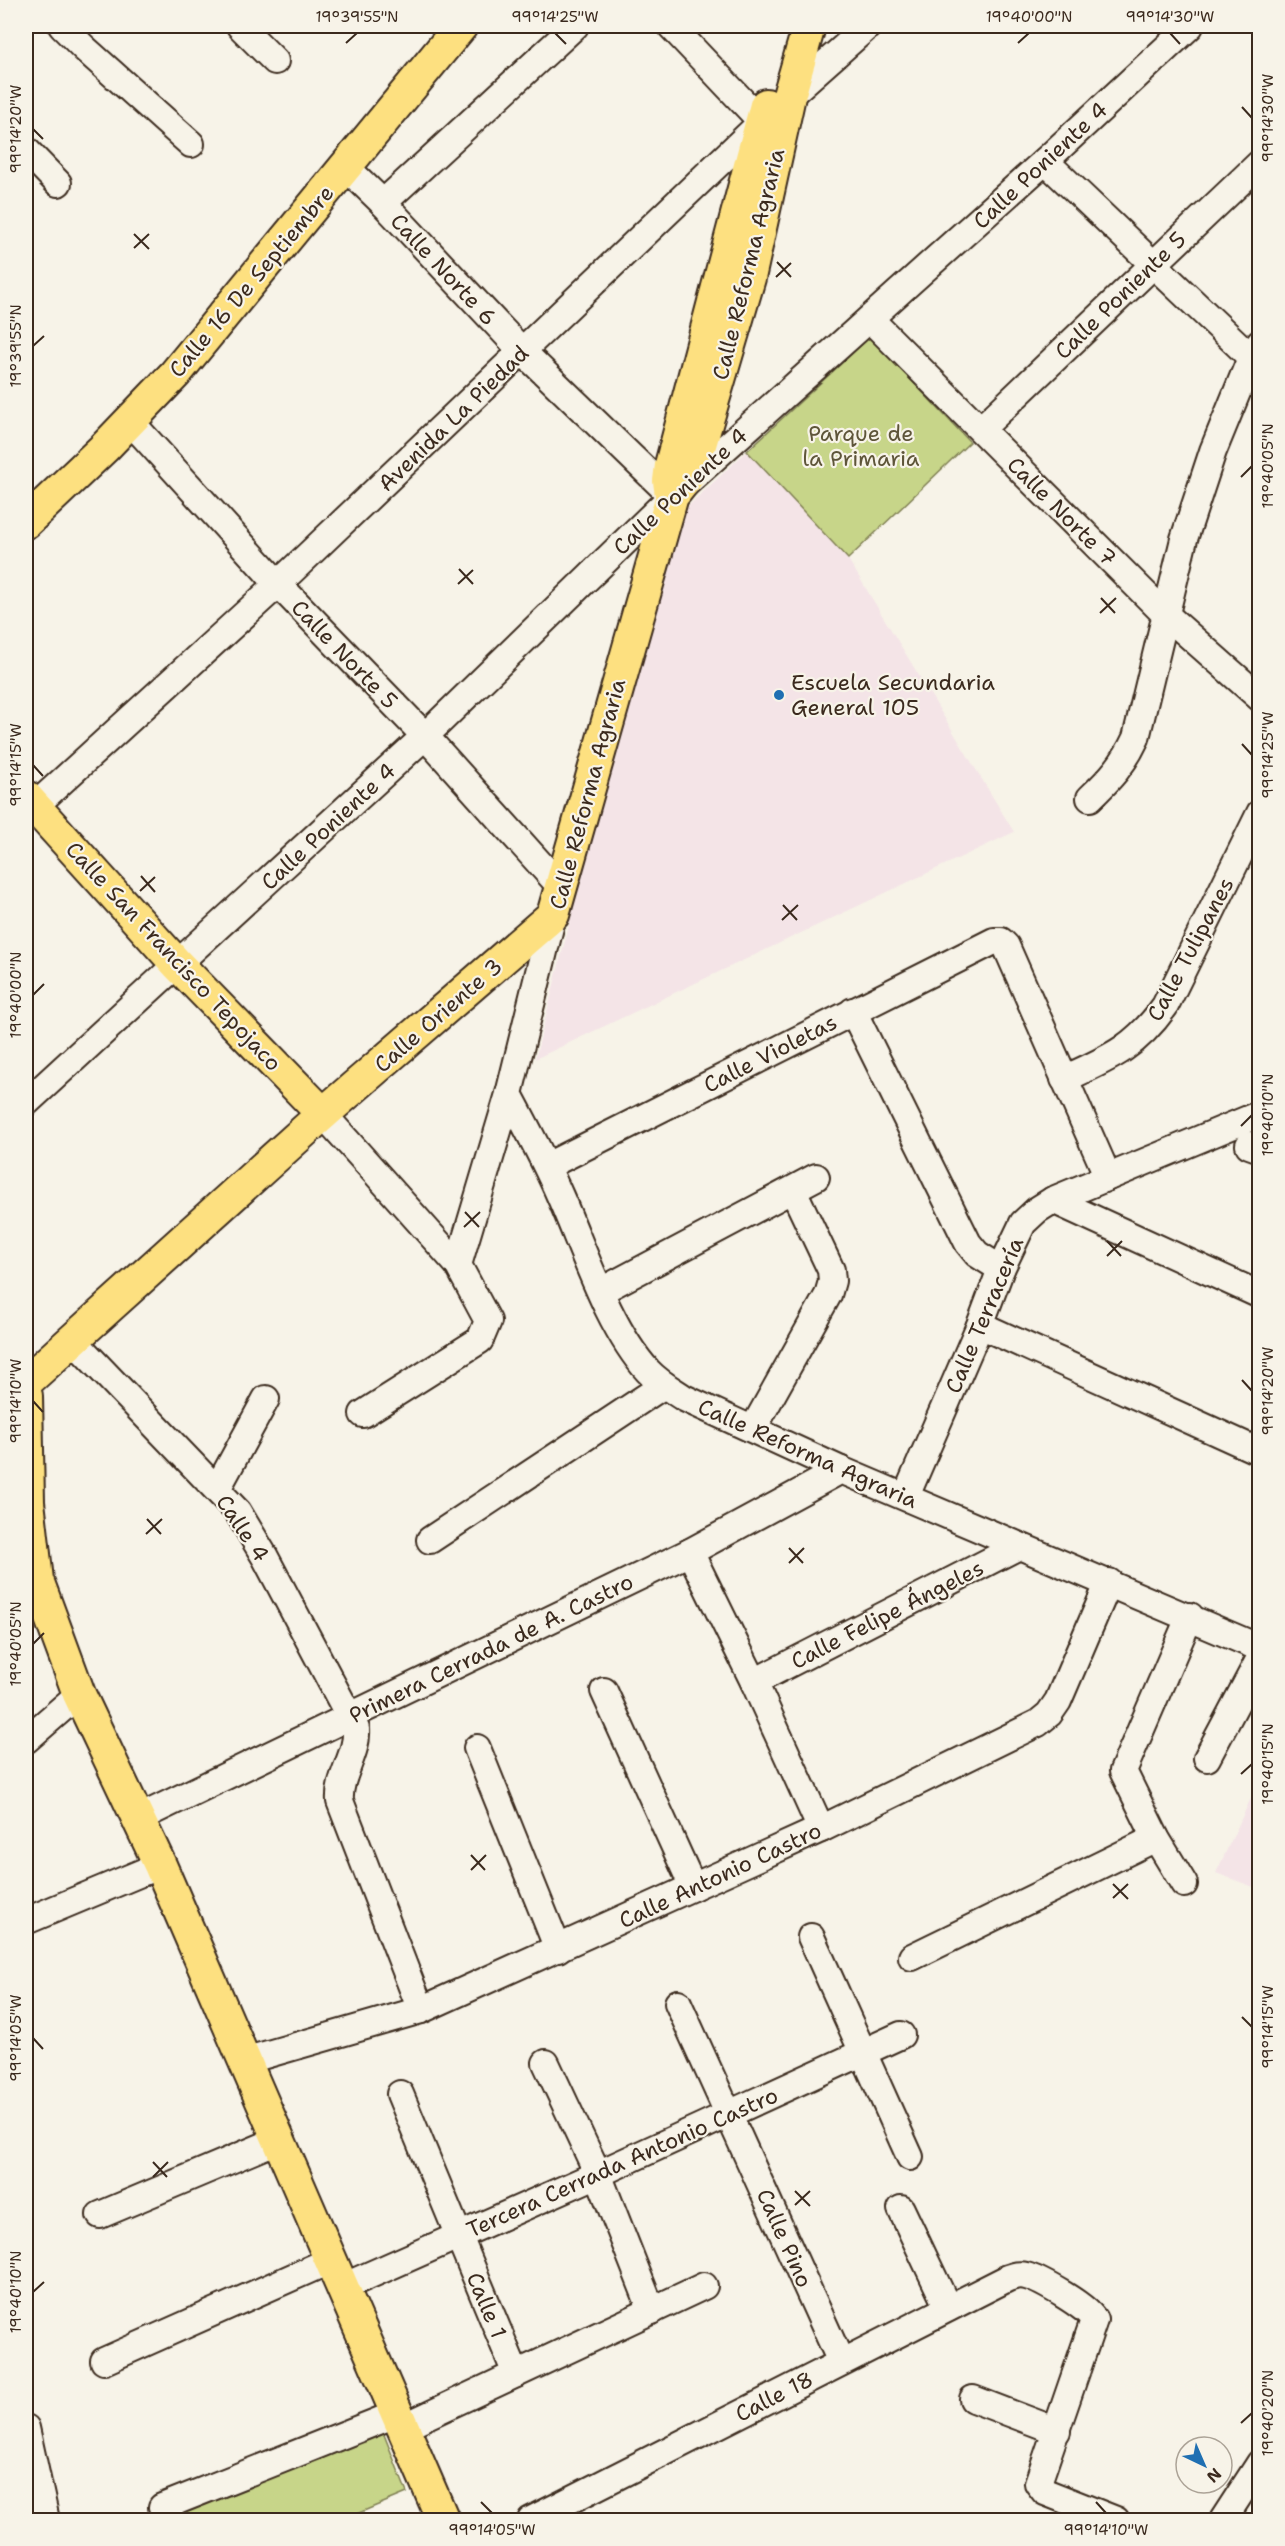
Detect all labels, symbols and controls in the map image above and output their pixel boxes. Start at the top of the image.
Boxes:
text: 19°39'55"N [315,7,399,27]
text: 99°14'25"W [511,7,599,27]
text: 19°40'00"N [986,7,1072,27]
text: 99°14'30"W [1126,7,1214,27]
text: 99°14'30"W [1258,74,1278,162]
text: 99°14'20"W [6,85,26,173]
street label: Calle Poniente 4 [967,95,1114,235]
street label: Calle Reforma Agraria [706,145,791,383]
street label: Calle 16 De Septiembre [162,179,340,383]
street label: Calle Norte 6 [384,207,503,332]
street label: Calle Poniente 5 [1048,225,1192,366]
text: 19°39'55"N [6,304,26,388]
street label: Avenida La Piedad [372,339,535,498]
park label: Parque de la Primaria [802,419,920,473]
street label: Calle Poniente 4 [607,421,754,561]
text: 19°40'05"N [1258,423,1278,509]
street label: Calle Norte 7 [1001,450,1123,572]
street label: Calle Norte 5 [285,593,404,715]
place label: Escuela Secundaria General 105 [791,668,995,722]
street label: Calle Reforma Agraria [543,675,632,913]
marker: Escuela Secundaria General 105 [772,688,786,702]
text: 99°14'25"W [1258,711,1278,799]
text: 99°14'15"W [6,723,26,807]
street label: Calle Poniente 4 [255,756,402,896]
street label: Calle San Francisco Tepojaco [59,835,288,1077]
street label: Calle Tulipanes [1140,872,1241,1026]
text: 19°40'00"N [6,952,26,1038]
street label: Calle Oriente 3 [368,952,509,1079]
street label: Calle Violetas [699,1007,842,1100]
text: 19°40'10"N [1258,1074,1278,1156]
street label: Calle Terracería [939,1232,1031,1398]
text: 99°14'20"W [1258,1347,1278,1435]
text: 99°14'10"W [6,1359,26,1444]
street label: Calle Reforma Agraria [693,1392,922,1515]
street label: Calle 4 [210,1489,276,1568]
street label: Calle Felipe Ángeles [786,1553,989,1676]
street label: Primera Cerrada de A. Castro [344,1567,638,1730]
text: 19°40'05"N [6,1601,26,1687]
text: 19°40'15"N [1258,1723,1278,1805]
street label: Calle Antonio Castro [614,1816,826,1935]
text: 99°14'15"W [1258,1985,1278,2069]
text: 99°14'05"W [6,1994,26,2082]
street label: Tercera Cerrada Antonio Castro [462,2081,782,2244]
street label: Calle Pino [750,2184,819,2292]
text: 19°40'10"N [6,2251,26,2333]
street label: Calle 1 [460,2268,513,2343]
street label: Calle 18 [730,2364,818,2428]
text: 19°40'20"N [1258,2370,1278,2456]
north arrow [1174,2435,1234,2495]
text: N [1202,2463,1226,2487]
text: 99°14'05"W [448,2520,536,2540]
text: 99°14'10"W [1064,2520,1149,2540]

